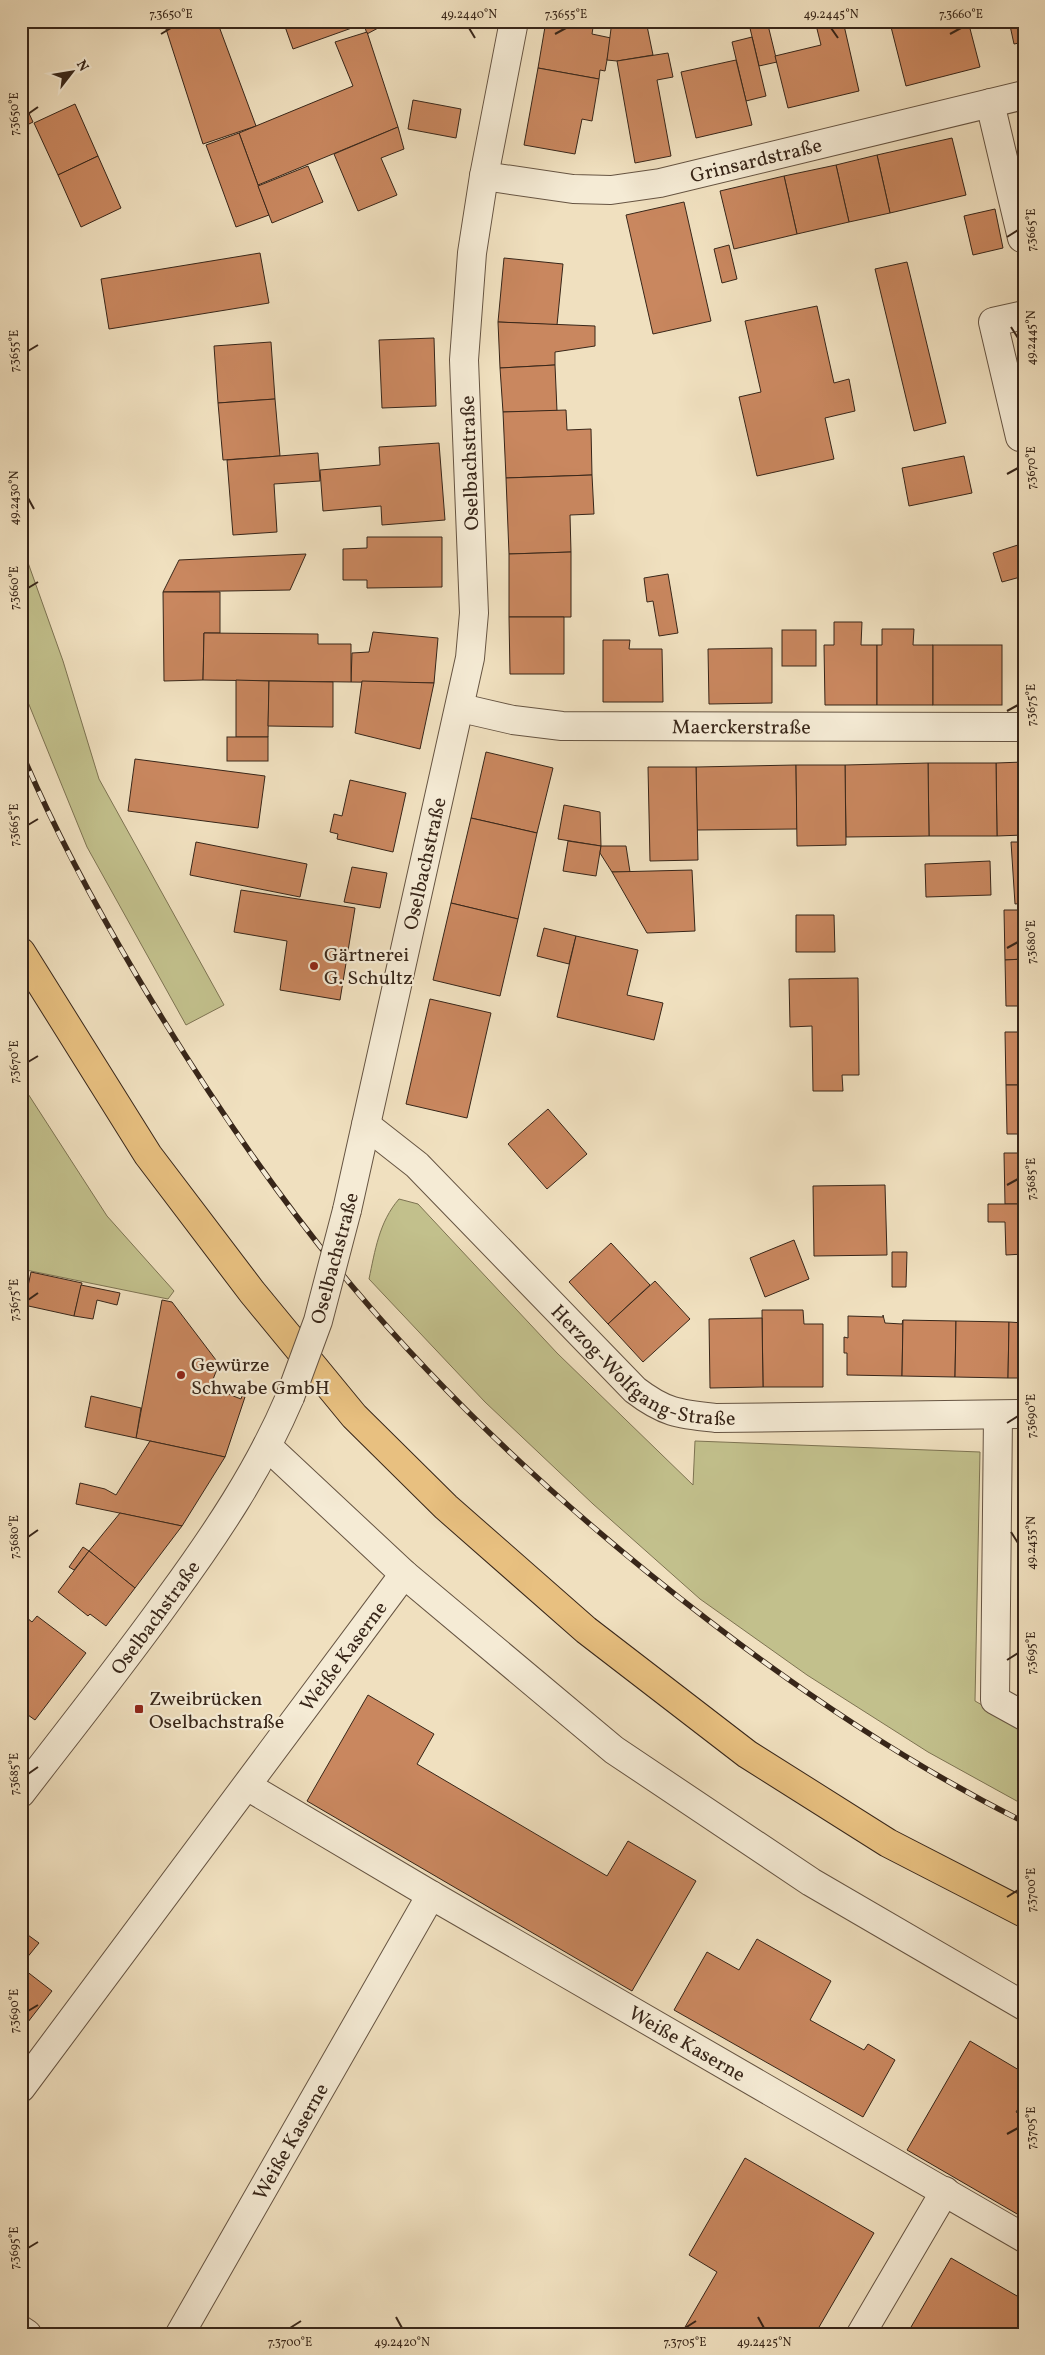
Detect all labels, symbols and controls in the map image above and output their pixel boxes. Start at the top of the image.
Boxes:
text: 7.3650°E [149,7,193,23]
text: 49.2440°N [441,7,497,23]
text: 7.3655°E [545,7,587,23]
text: 49.2445°N [803,7,859,23]
text: 7.3660°E [939,7,983,23]
north arrow [48,48,98,98]
text: N [71,57,93,75]
text: 7.3650°E [7,92,23,136]
street label: Grinsardstraße [688,132,825,191]
text: 7.3665°E [1024,209,1040,251]
text: 49.2445°N [1024,310,1040,366]
text: 7.3655°E [7,330,23,372]
street label: Oselbachstraße [455,395,487,531]
text: 7.3670°E [1024,446,1040,490]
text: 49.2430°N [7,470,23,525]
text: 7.3660°E [7,566,23,610]
text: 7.3675°E [1024,684,1040,726]
street label: Maerckerstraße [672,714,811,743]
street label: Oselbachstraße [398,795,455,933]
text: 7.3665°E [7,804,23,846]
text: 7.3680°E [1024,920,1040,964]
place label: Gärtnerei G. Schultz [324,942,413,993]
marker: Gärtnerei G. Schultz [308,960,320,972]
text: 7.3670°E [7,1040,23,1084]
text: 7.3685°E [1024,1158,1040,1200]
street label: Oselbachstraße [305,1190,367,1327]
text: 7.3675°E [7,1279,23,1321]
street label: Herzog-Wolfgang-Straße [544,1299,736,1434]
place label: Gewürze Schwabe GmbH [191,1352,330,1403]
marker: Gewürze Schwabe GmbH [175,1369,187,1381]
text: 7.3690°E [1024,1394,1040,1438]
text: 7.3680°E [7,1515,23,1559]
text: 49.2435°N [1024,1516,1040,1570]
street label: Oselbachstraße [105,1556,208,1681]
street label: Weiße Kaserne [294,1596,395,1718]
text: 7.3695°E [1024,1632,1040,1674]
place label: Zweibrücken Oselbachstraße [149,1686,284,1737]
marker: Zweibrücken Oselbachstraße [133,1703,145,1715]
text: 7.3685°E [7,1753,23,1795]
text: 7.3700°E [1024,1868,1040,1912]
text: 7.3690°E [7,1989,23,2033]
street label: Weiße Kaserne [623,2000,750,2090]
street label: Weiße Kaserne [247,2079,337,2206]
text: 7.3705°E [1024,2106,1040,2150]
text: 7.3695°E [7,2227,23,2269]
text: 7.3700°E [268,2335,312,2351]
text: 49.2420°N [374,2335,430,2351]
text: 7.3705°E [663,2335,707,2351]
text: 49.2425°N [737,2335,791,2351]

